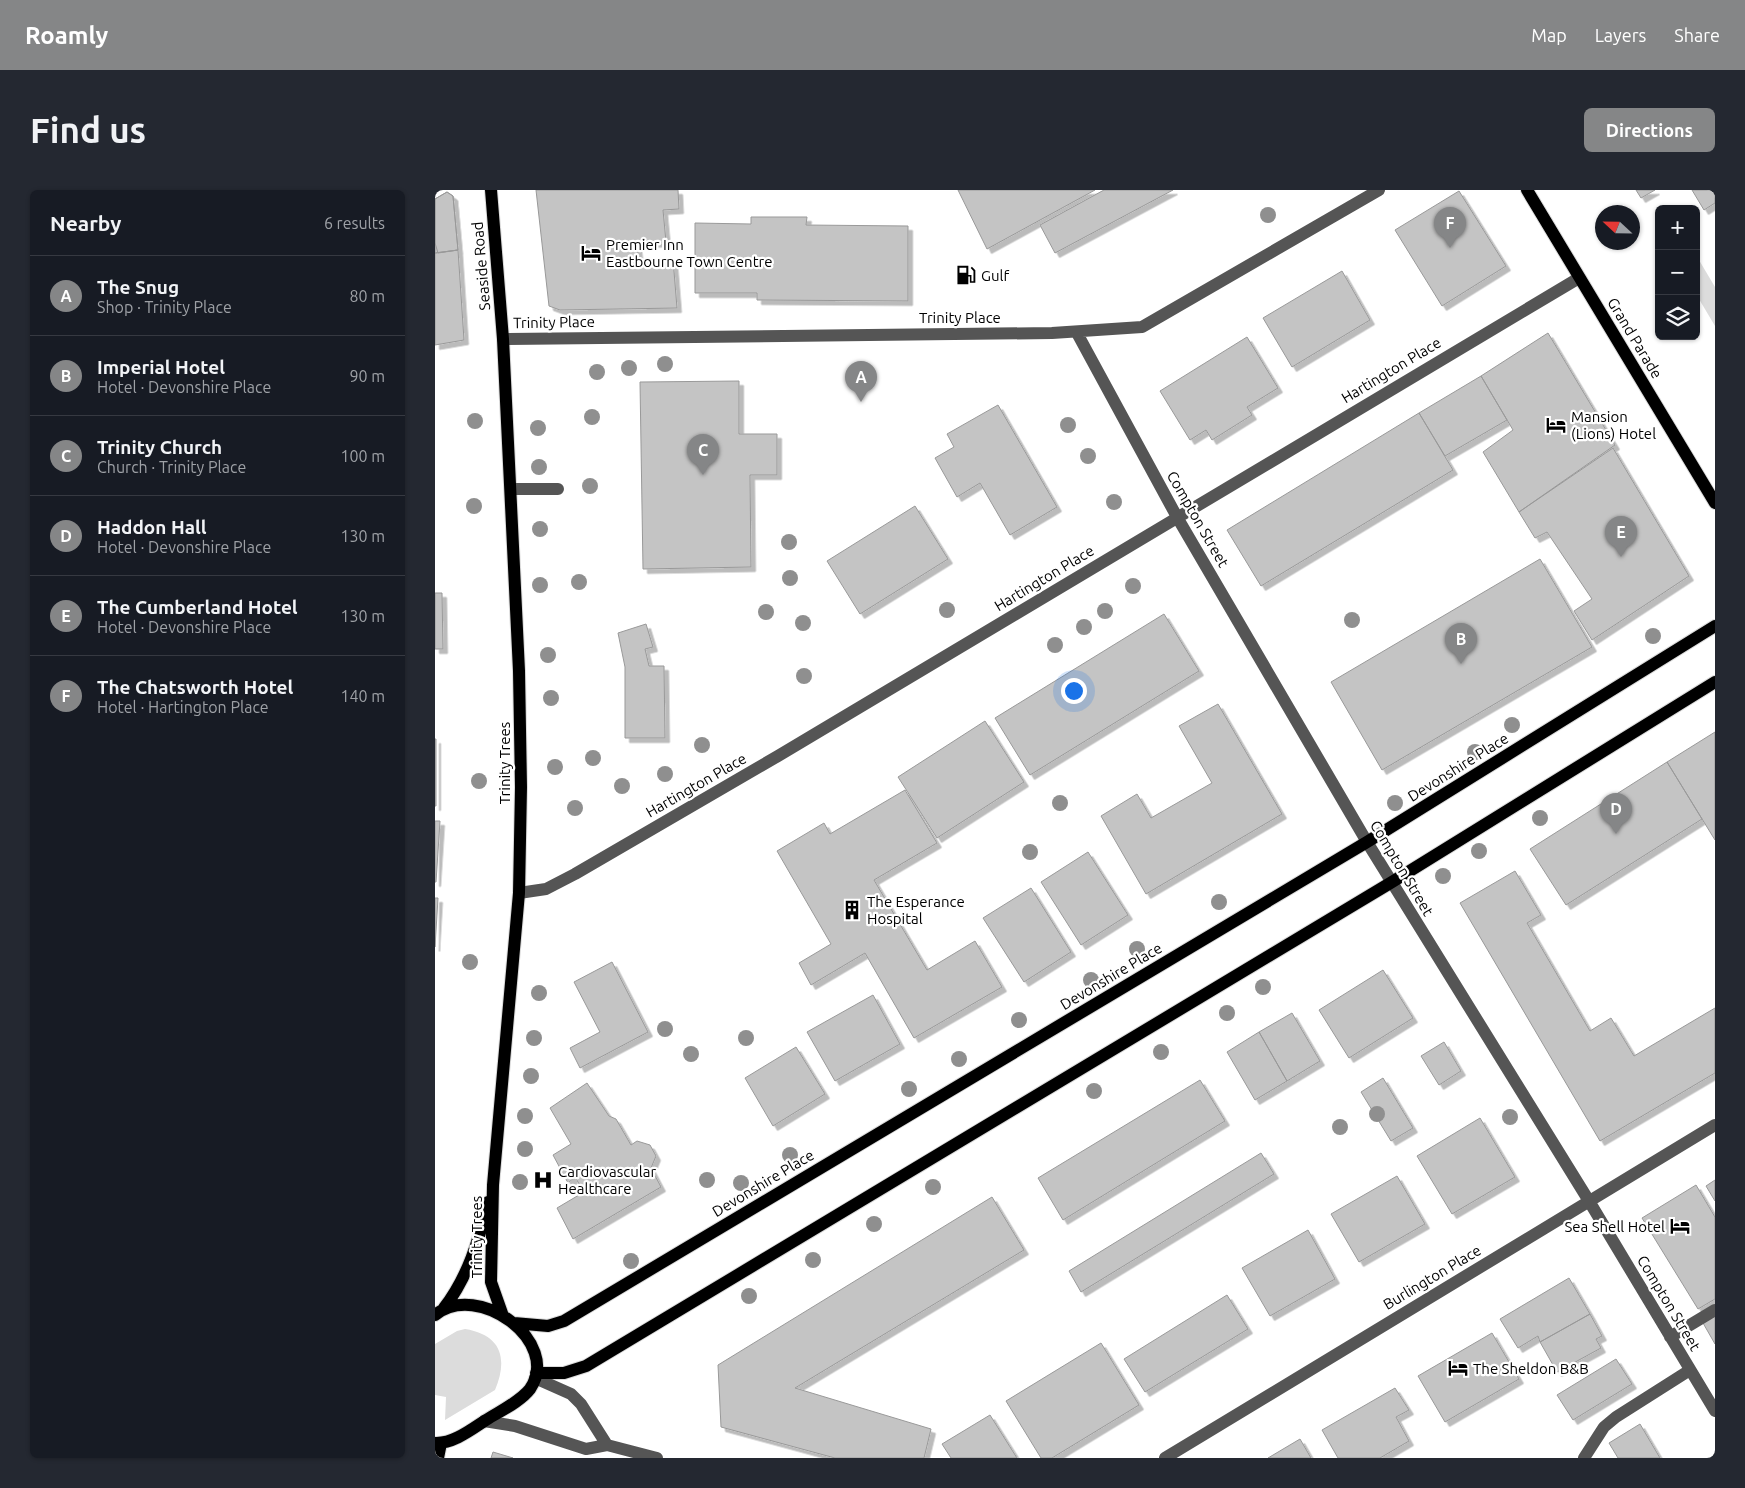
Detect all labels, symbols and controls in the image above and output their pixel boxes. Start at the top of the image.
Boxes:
text: Roamly [25,22,108,49]
text: Map [1531,25,1567,45]
text: Layers [1595,25,1646,45]
text: Share [1674,25,1720,45]
button: Directions [1584,108,1715,152]
text: Find us [30,110,146,150]
north arrow [1595,205,1640,250]
map controls [1655,205,1700,340]
button: + [1655,205,1700,250]
pin: F [1434,207,1466,248]
text: Nearby [50,211,121,235]
text: 6 results [324,214,385,232]
street label: Seaside Road [469,221,493,311]
place label: Premier Inn Eastbourne Town Centre [606,236,773,270]
hotel icon: Premier Inn Eastbourne Town Centre [580,242,602,264]
button: − [1655,250,1700,295]
fuel station icon: Gulf [955,264,977,286]
place label: Gulf [981,267,1009,284]
text: The Snug [97,276,179,298]
text: A [60,287,72,305]
text: 80 m [349,287,385,305]
street label: Grand Parade [1604,295,1666,381]
button: layers [1655,295,1700,340]
text: Shop · Trinity Place [97,298,232,316]
street label: Trinity Place [919,309,1001,326]
street label: Trinity Place [513,313,595,331]
street label: Hartington Place [1338,334,1444,406]
text: Imperial Hotel [97,356,225,378]
pin: A [845,361,877,402]
text: B [61,367,71,385]
text: 90 m [349,367,385,385]
text: Hotel · Devonshire Place [97,378,271,396]
place label: Mansion (Lions) Hotel [1571,408,1656,442]
hotel icon: Mansion (Lions) Hotel [1545,414,1567,436]
pin: C [687,434,719,475]
text: Trinity Church [97,436,222,458]
text: C [61,447,71,465]
text: 100 m [340,447,385,465]
text: Church · Trinity Place [97,458,246,476]
street label: Compton Street [1164,468,1232,570]
text: Haddon Hall [97,516,207,538]
pin: E [1605,516,1637,557]
text: D [60,527,72,545]
text: 130 m [340,527,385,545]
text: Hotel · Devonshire Place [97,538,271,556]
street label: Hartington Place [991,542,1097,614]
text: The Cumberland Hotel [97,596,298,618]
text: E [61,607,71,625]
text: 130 m [340,607,385,625]
text: Hotel · Devonshire Place [97,618,271,636]
pin: B [1445,623,1477,664]
text: The Chatsworth Hotel [97,676,293,698]
your location [1061,678,1087,704]
text: F [62,687,71,705]
text: 140 m [340,687,385,705]
text: Hotel · Hartington Place [97,698,269,716]
street label: Trinity Trees [496,722,513,804]
street label: Devonshire Place [1405,729,1511,805]
street label: Hartington Place [643,749,749,821]
pin: D [1600,793,1632,834]
street label: Compton Street [1367,817,1437,919]
place label: The Esperance Hospital [867,893,965,927]
building icon: The Esperance Hospital [841,899,863,921]
street label: Devonshire Place [1057,939,1165,1013]
street label: Devonshire Place [709,1146,817,1220]
place label: Cardiovascular Healthcare [558,1163,656,1197]
hospital icon: Cardiovascular Healthcare [532,1169,554,1191]
street label: Trinity Trees [468,1196,485,1278]
hotel icon: Sea Shell Hotel [1669,1215,1691,1237]
place label: Sea Shell Hotel [1564,1218,1665,1235]
street label: Burlington Place [1380,1241,1484,1313]
street label: Compton Street [1634,1252,1704,1354]
hotel icon: The Sheldon B&B [1447,1357,1469,1379]
place label: The Sheldon B&B [1473,1360,1589,1377]

